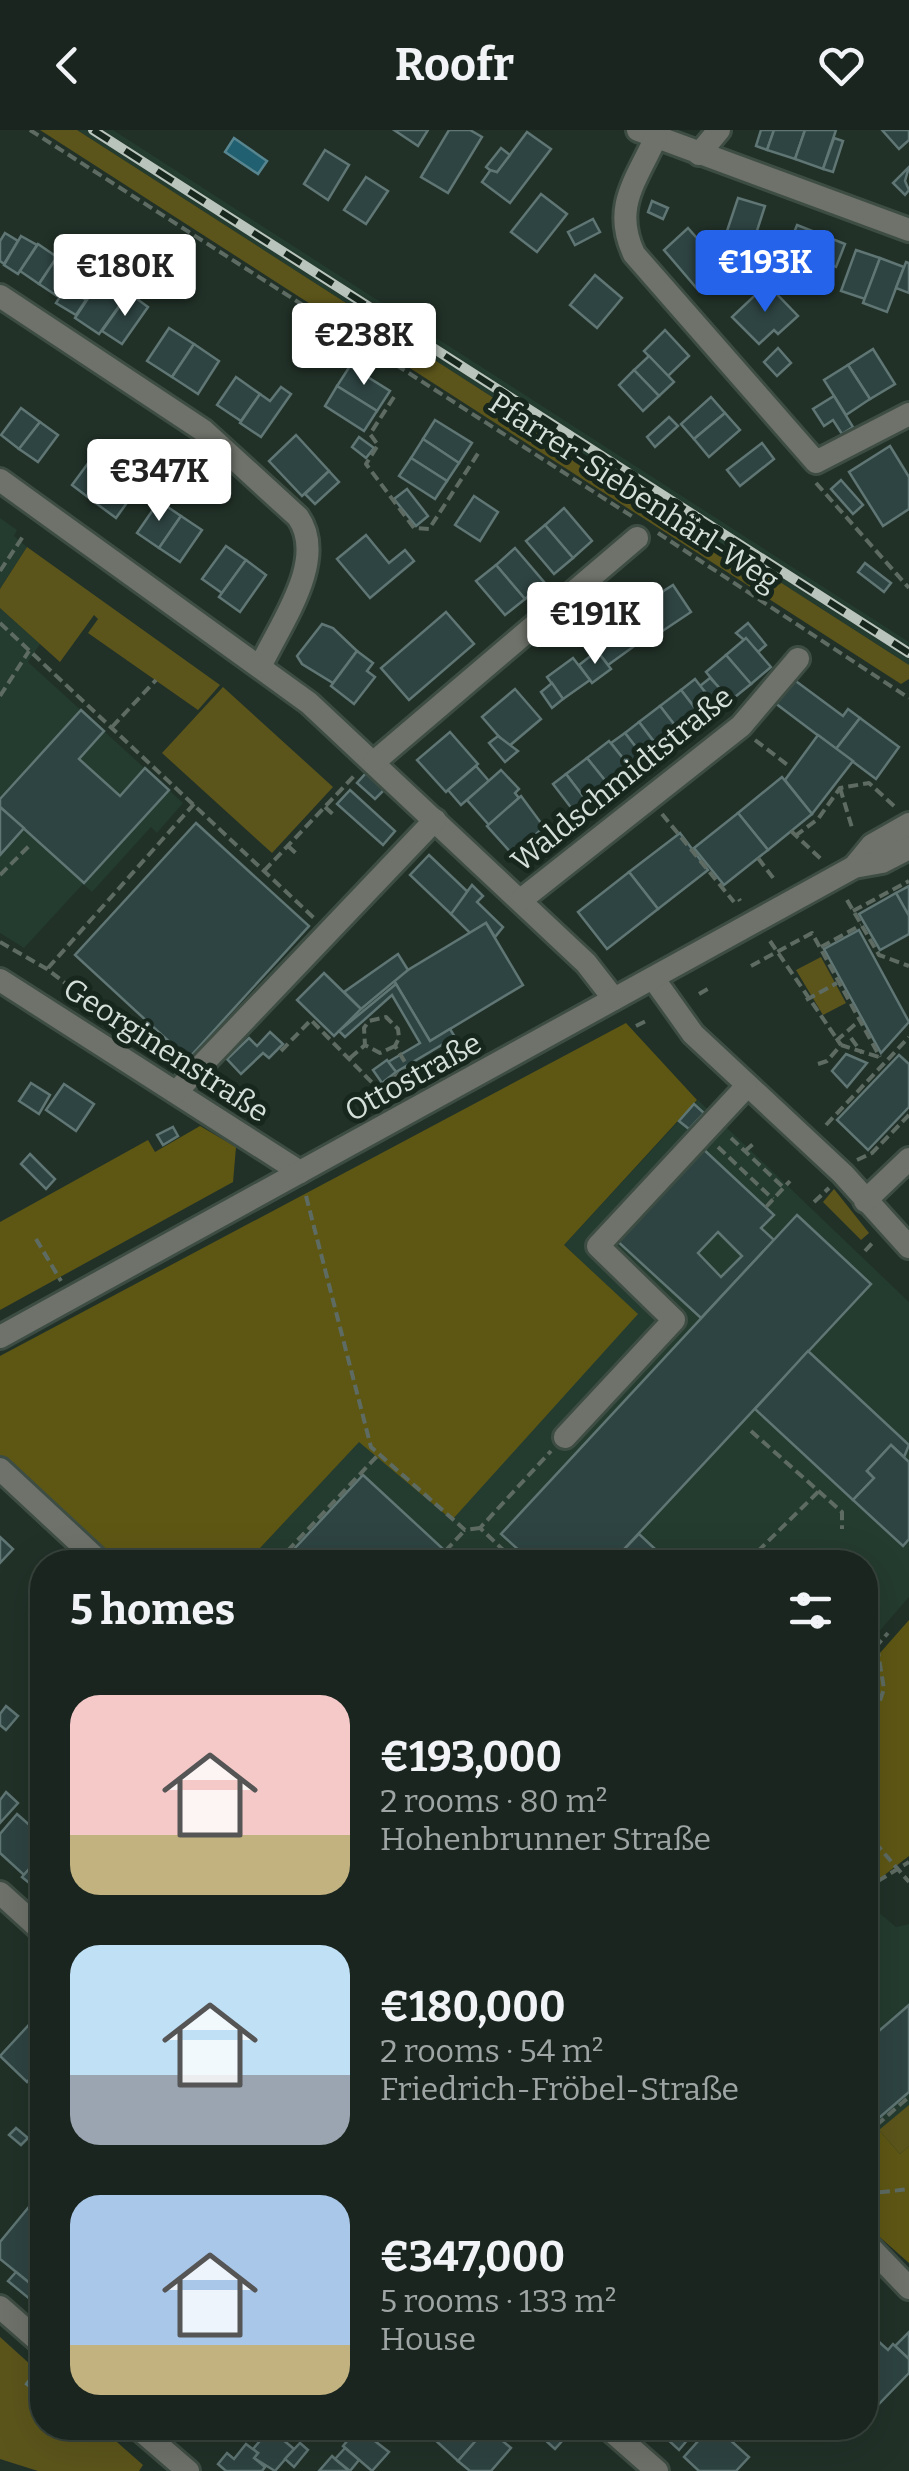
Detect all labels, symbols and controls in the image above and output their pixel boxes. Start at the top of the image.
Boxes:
icon: back [40,38,95,93]
text: Roofr [395,38,514,92]
icon: heart [814,38,869,93]
pin: €193K [695,230,835,315]
pin: €180K [55,234,195,319]
text: €193K [718,243,812,281]
text: €180K [76,247,174,285]
pin: €238K [294,303,434,388]
text: €238K [314,316,414,354]
street label: Pfarrer-Siebenhärl-Weg [482,385,786,599]
pin: €347K [89,439,229,524]
text: €347K [109,452,209,490]
pin: €191K [525,582,665,667]
text: €191K [549,595,641,633]
street label: Waldschmidtstraße [504,679,740,879]
street label: Georginenstraße [57,970,275,1130]
street label: Ottostraße [339,1025,487,1129]
icon: filters [783,1583,838,1638]
text: 5 homes [70,1585,235,1635]
text: €193,000 [380,1732,562,1782]
icon: home [150,1735,270,1855]
text: 2 rooms · 80 m² [380,1782,607,1820]
text: Hohenbrunner Straße [380,1820,711,1858]
text: €180,000 [380,1982,566,2032]
icon: home [150,1985,270,2105]
text: 2 rooms · 54 m² [380,2032,603,2070]
text: Friedrich-Fröbel-Straße [380,2070,739,2108]
text: €347,000 [380,2232,565,2282]
icon: home [150,2235,270,2355]
text: 5 rooms · 133 m² [380,2282,616,2320]
text: House [380,2320,476,2358]

